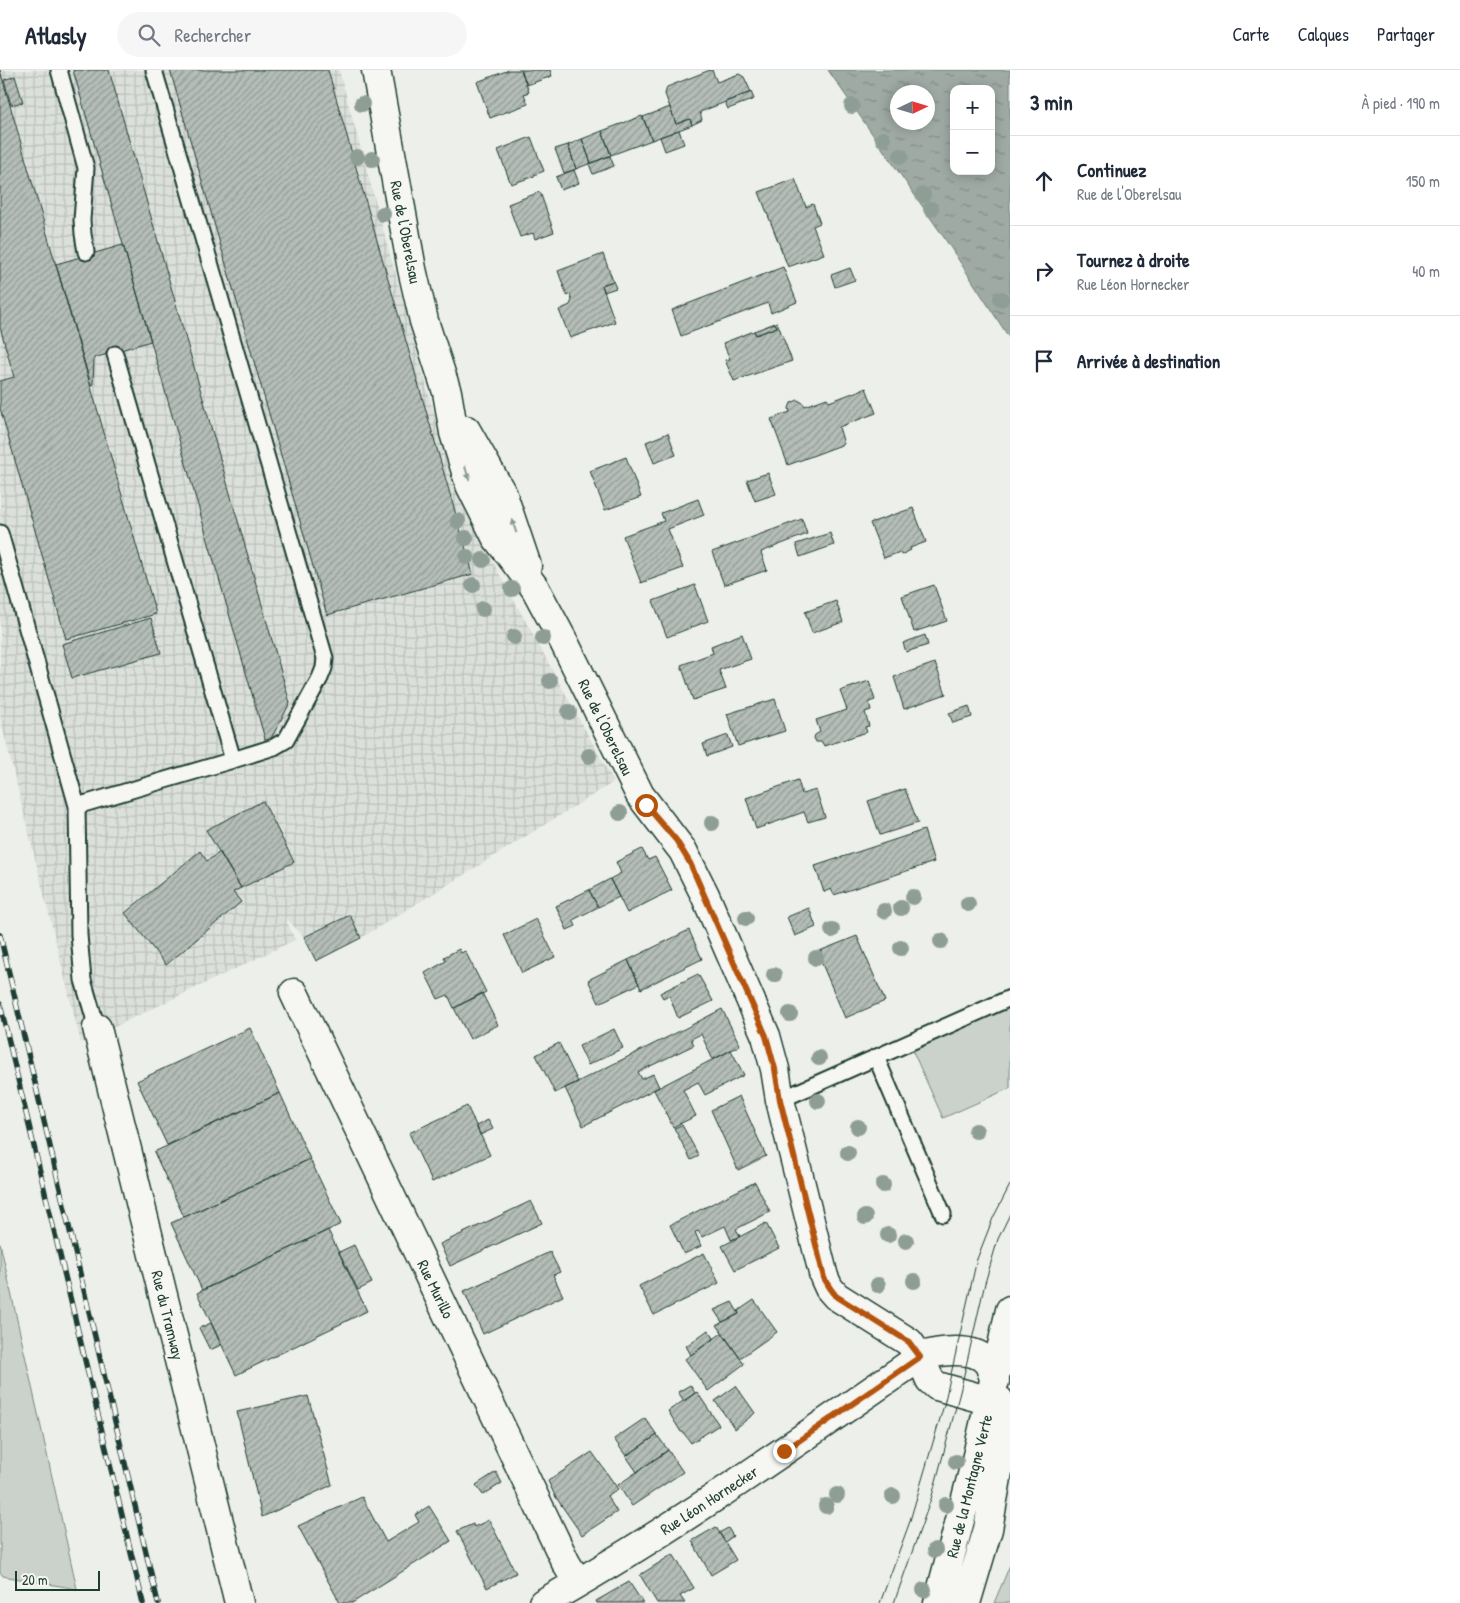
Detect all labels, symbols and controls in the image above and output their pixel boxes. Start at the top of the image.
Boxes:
search box [117,12,467,57]
text: Atlasly [25,19,87,51]
icon: search [135,21,163,49]
text: Rechercher [175,22,251,48]
text: Carte [1232,22,1270,47]
text: Calques [1298,22,1349,47]
text: Partager [1377,22,1435,47]
north arrow [890,85,935,130]
map controls [950,85,995,175]
button: + [950,85,995,130]
text: 3 min [1030,88,1073,117]
text: À pied · 190 m [1362,92,1440,114]
button: − [950,130,995,175]
text: Continuez [1077,157,1146,183]
icon: ahead [1030,167,1058,195]
text: 150 m [1406,170,1440,192]
street label: Rue de l'Oberelsau [385,179,427,286]
text: Rue de l'Oberelsau [1077,183,1181,205]
text: Tournez à droite [1077,247,1190,273]
icon: right [1030,257,1058,285]
text: 40 m [1412,260,1440,282]
text: Rue Léon Hornecker [1077,273,1189,295]
icon: arrive [1030,347,1058,375]
text: Arrivée à destination [1077,348,1220,374]
one-way arrow [463,466,471,481]
one-way arrow [509,518,517,533]
street label: Rue de l'Oberelsau [573,675,639,779]
route start [635,794,658,817]
street label: Rue Murillo [412,1256,460,1322]
street label: Rue du Tramway [146,1268,190,1362]
street label: Rue de la Montagne Verte [941,1411,998,1560]
route end [773,1440,796,1463]
street label: Rue Léon Hornecker [656,1460,762,1540]
scale bar [15,1568,100,1591]
text: 20 m [22,1570,48,1589]

